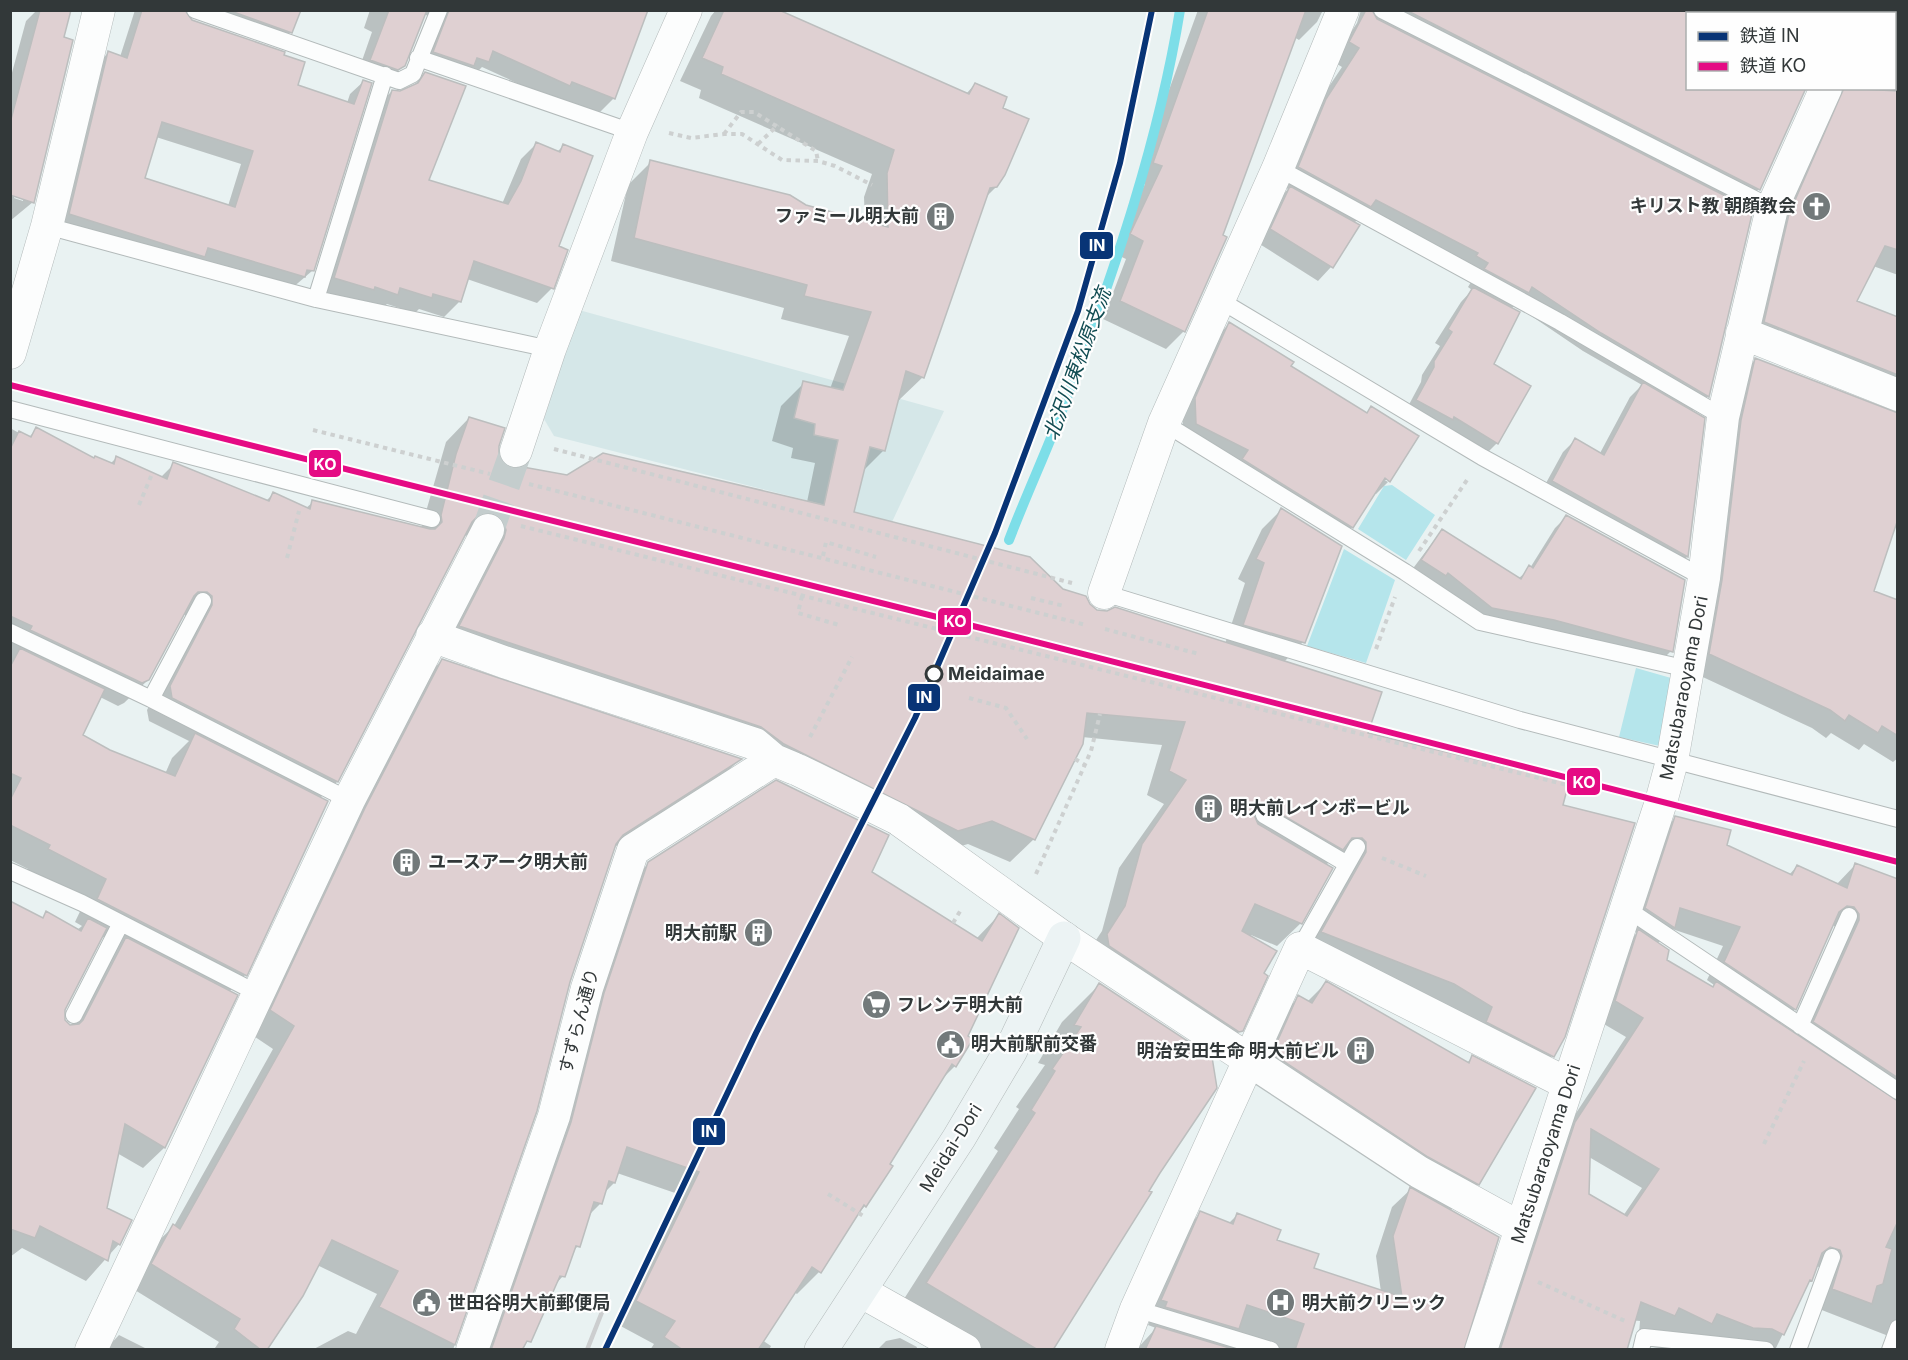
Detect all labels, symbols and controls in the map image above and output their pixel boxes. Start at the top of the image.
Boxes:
legend [1686,12,1896,90]
text: 鉄道 IN [1740,25,1799,46]
text: 鉄道 KO [1740,55,1806,76]
church icon: キリスト教 朝顔教会 [1801,190,1833,222]
place label: キリスト教 朝顔教会 [1630,195,1796,216]
building icon: ファミール明大前 [924,200,956,232]
place label: ファミール明大前 [775,205,919,226]
line badge: IN [1079,231,1114,260]
text: IN [1089,235,1105,255]
water label: 北沢川東松原支流 [1038,282,1117,443]
line badge: KO [308,449,342,478]
text: KO [313,454,337,474]
street label: Matsubaraoyama Dori [1655,594,1712,782]
line badge: KO [937,607,972,636]
text: KO [943,611,967,631]
place label: Meidaimae [948,663,1045,684]
marker: Meidaimae [925,665,943,683]
line badge: IN [907,683,941,712]
text: IN [916,687,932,707]
line badge: KO [1566,767,1601,796]
text: KO [1572,772,1596,792]
building icon: 明大前レインボービル [1193,792,1225,824]
place label: 明大前レインボービル [1230,797,1410,818]
building icon: ユースアーク明大前 [391,846,423,878]
place label: ユースアーク明大前 [428,851,588,872]
building icon: 明大前駅 [742,917,774,949]
place label: 明大前駅 [665,922,737,943]
street label: すずらん通り [554,966,603,1076]
supermarket icon: フレンテ明大前 [860,989,892,1021]
place label: フレンテ明大前 [897,994,1023,1015]
public building icon: 明大前駅前交番 [934,1028,966,1060]
place label: 明大前駅前交番 [971,1033,1097,1054]
building icon: 明治安田生命 明大前ビル [1344,1035,1376,1067]
place label: 明治安田生命 明大前ビル [1137,1040,1339,1061]
street label: Matsubaraoyama Dori [1507,1062,1584,1246]
street label: Meidai-Dori [915,1100,986,1196]
line badge: IN [692,1117,726,1146]
text: IN [701,1121,717,1141]
public building icon: 世田谷明大前郵便局 [411,1287,443,1319]
hospital icon: 明大前クリニック [1265,1287,1297,1319]
place label: 世田谷明大前郵便局 [448,1292,610,1313]
place label: 明大前クリニック [1302,1292,1446,1313]

